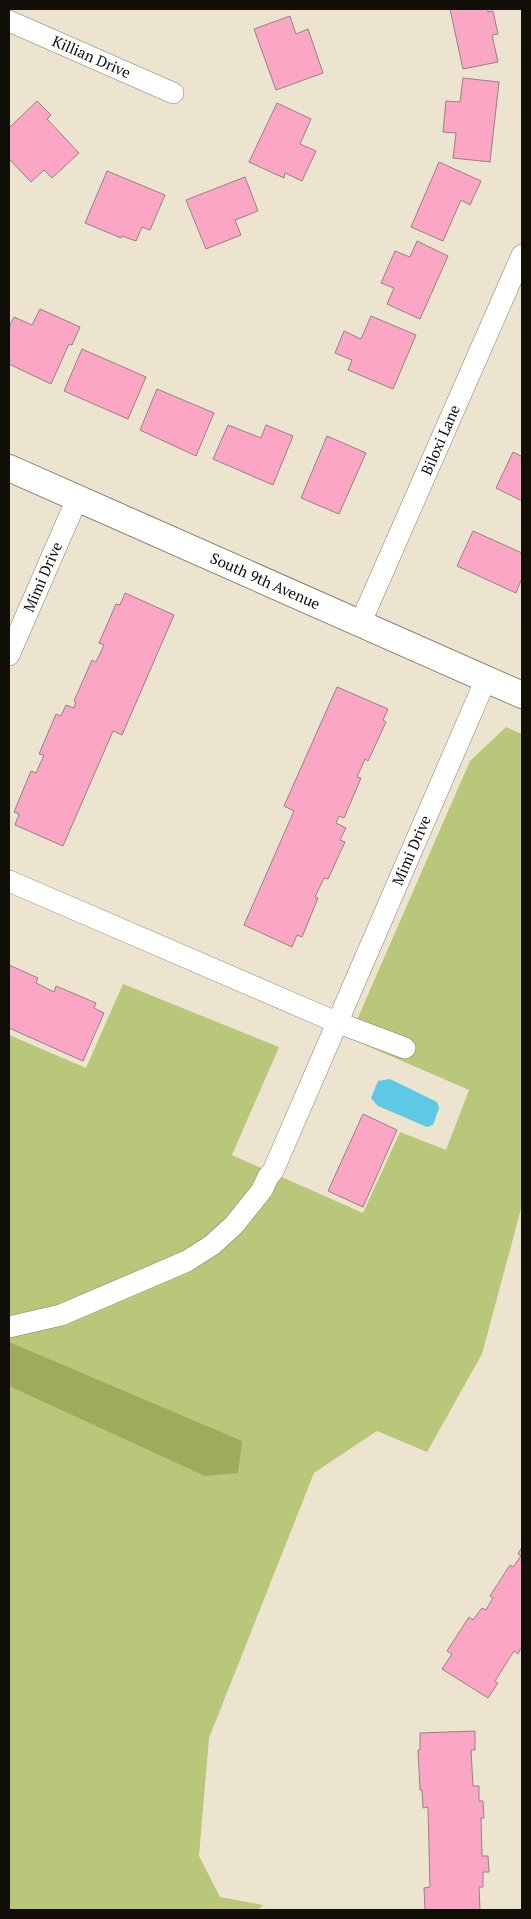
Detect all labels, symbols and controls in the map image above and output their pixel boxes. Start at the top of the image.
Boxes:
street label: Killian Drive [49,30,134,82]
street label: Biloxi Lane [416,401,464,478]
street label: Mimi Drive [18,539,66,615]
street label: South 9th Avenue [207,547,323,613]
street label: Mimi Drive [387,812,435,888]

